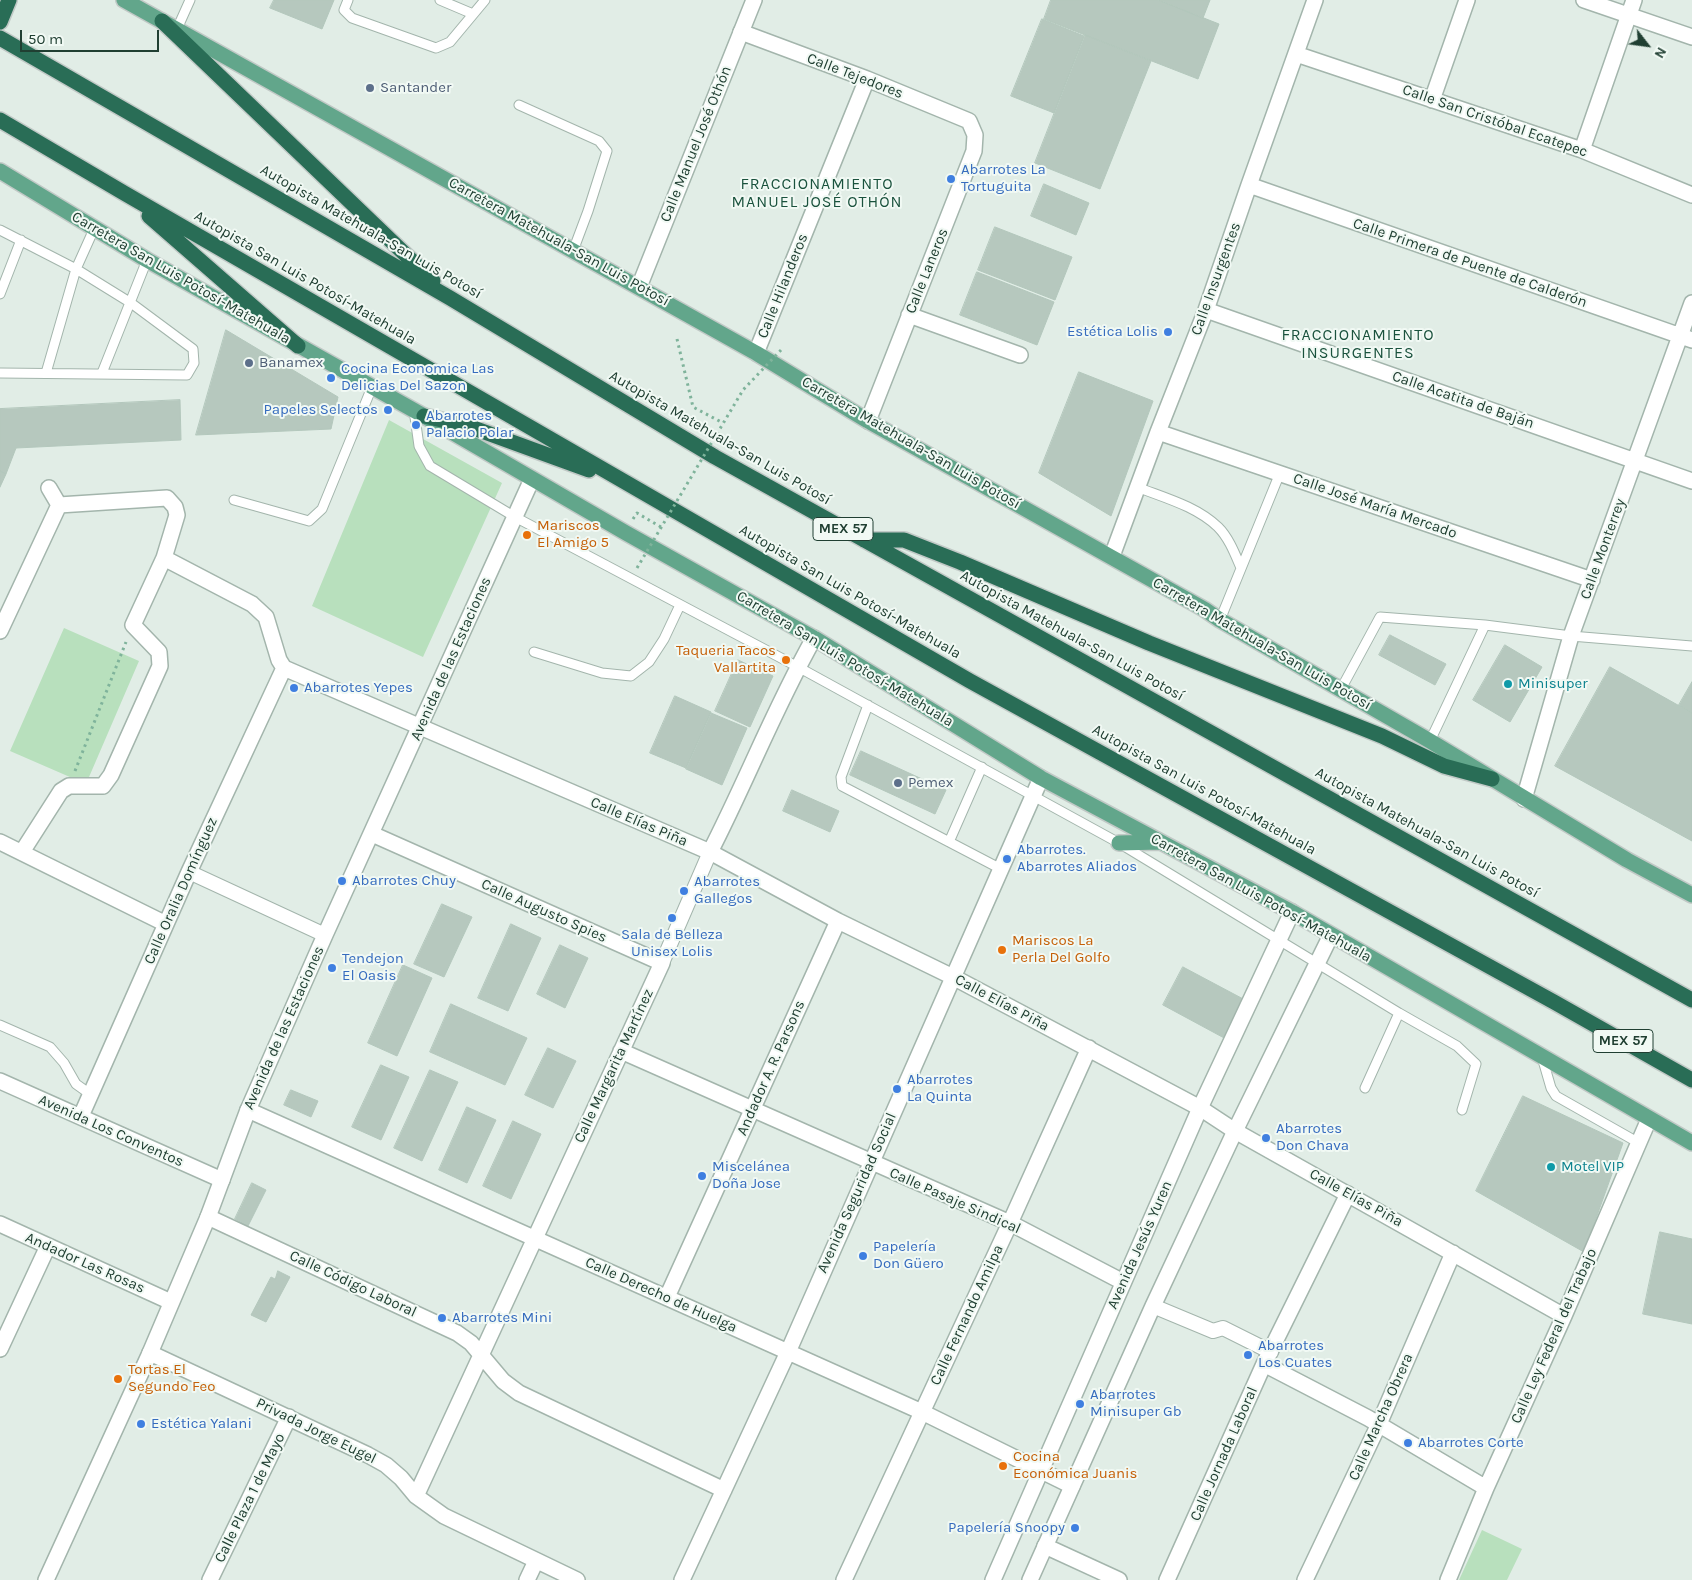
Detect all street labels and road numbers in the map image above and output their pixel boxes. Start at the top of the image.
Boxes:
street label: Calle Tejedores [804,49,906,103]
street label: Calle Manuel José Othón [656,63,736,225]
street label: Calle San Cristóbal Ecatepec [1400,81,1590,161]
street label: Autopista Matehuala-San Luis Potosí [257,161,485,303]
street label: Carretera Matehuala-San Luis Potosí [445,174,673,310]
street label: Autopista San Luis Potosí-Matehuala [191,207,419,349]
street label: Carretera San Luis Potosí-Matehuala [68,208,294,348]
street label: Calle Primera de Puente de Calderón [1351,214,1589,312]
street label: Calle Insurgentes [1187,220,1245,338]
street label: Calle Laneros [902,226,952,316]
street label: Calle Hilanderos [754,231,812,341]
street label: Autopista Matehuala-San Luis Potosí [606,367,834,509]
street label: Calle Acatita de Baján [1390,367,1536,433]
street label: Carretera Matehuala-San Luis Potosí [798,373,1024,513]
street label: Calle José María Mercado [1291,469,1459,543]
street label: Calle Monterrey [1576,496,1630,602]
road number: MEX 57 [813,518,873,540]
street label: Autopista San Luis Potosí-Matehuala [736,521,964,663]
street label: Autopista Matehuala-San Luis Potosí [957,567,1187,705]
street label: Avenida de las Estaciones [407,574,495,744]
street label: Carretera Matehuala-San Luis Potosí [1149,574,1375,714]
street label: Carretera San Luis Potosí-Matehuala [733,587,957,731]
street label: Autopista San Luis Potosí-Matehuala [1089,721,1319,859]
street label: Autopista Matehuala-San Luis Potosí [1312,764,1542,902]
street label: Calle Elías Piña [588,793,690,851]
street label: Calle Oralia Domínguez [140,815,222,967]
street label: Carretera San Luis Potosí-Matehuala [1147,830,1375,966]
street label: Calle Augusto Spies [478,875,610,947]
street label: Avenida de las Estaciones [240,943,328,1113]
street label: Calle Elías Piña [952,971,1052,1035]
street label: Calle Margarita Martínez [570,986,658,1146]
street label: Andador A. R. Parsons [733,998,809,1138]
road number: MEX 57 [1593,1030,1653,1052]
street label: Avenida Los Conventos [36,1091,186,1171]
street label: Avenida Seguridad Social [813,1110,901,1276]
street label: Calle Pasaje Sindical [887,1164,1023,1238]
street label: Calle Elías Piña [1306,1165,1406,1231]
street label: Avenida Jesús Yuren [1104,1178,1176,1312]
street label: Andador Las Rosas [22,1229,148,1297]
street label: Calle Fernando Amilpa [927,1242,1007,1388]
street label: Calle Ley Federal del Trabajo [1507,1246,1601,1426]
street label: Calle Código Laboral [287,1247,419,1321]
street label: Calle Derecho de Huelga [582,1253,740,1337]
street label: Calle Marcha Obrera [1345,1351,1417,1483]
street label: Calle Jornada Laboral [1186,1384,1262,1524]
street label: Privada Jorge Eugel [253,1394,379,1468]
street label: Calle Plaza 1 de Mayo [211,1430,289,1566]

